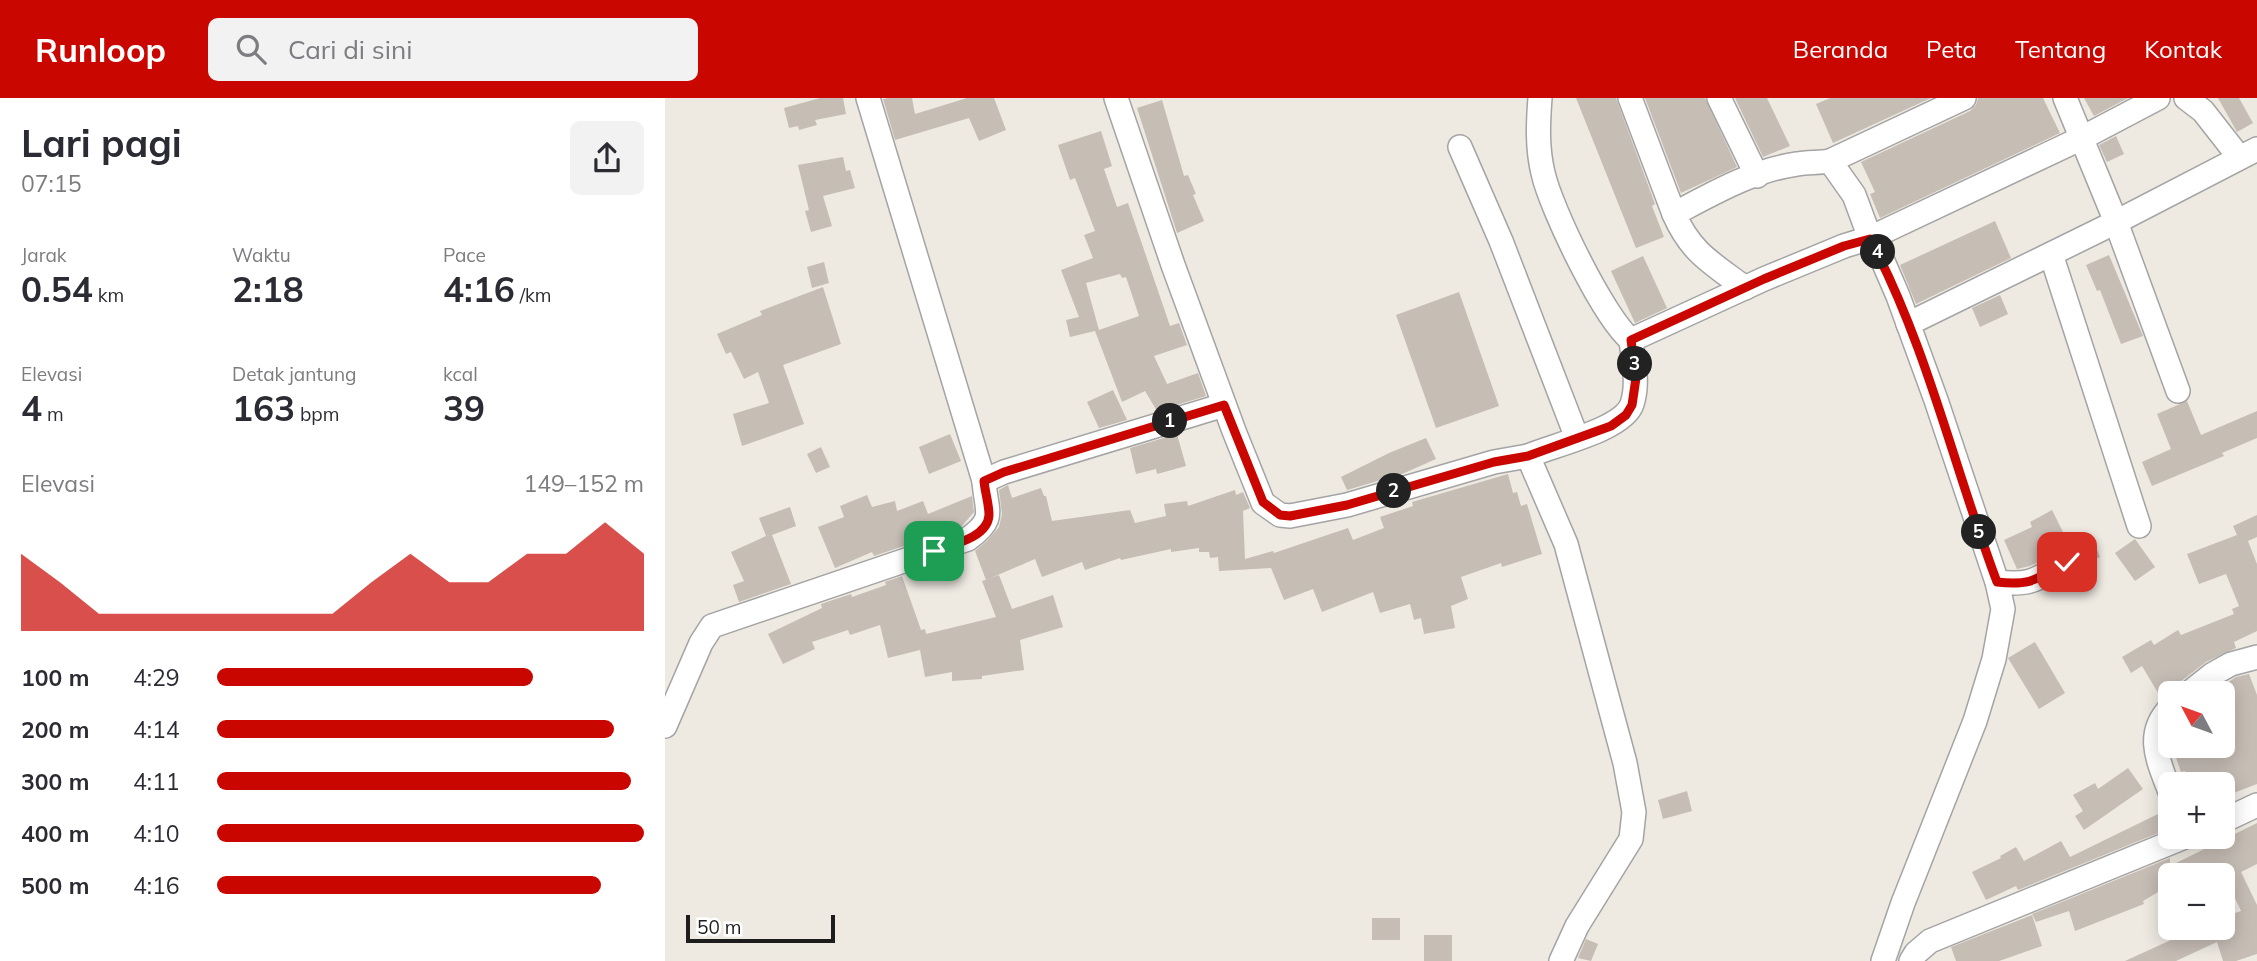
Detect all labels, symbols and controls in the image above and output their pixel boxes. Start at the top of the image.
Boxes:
search box [208,18,698,81]
text: Runloop [35,29,166,70]
icon: search [232,30,270,68]
text: Cari di sini [288,33,412,66]
text: Beranda [1793,34,1888,64]
text: Peta [1926,34,1977,64]
text: Tentang [2015,34,2106,64]
text: Kontak [2144,34,2222,64]
text: Lari pagi [21,119,182,167]
button: share [570,121,644,195]
text: 07:15 [21,169,81,198]
pin: 4 [1861,234,1895,270]
text: 4 [1872,239,1883,263]
text: Jarak [21,243,67,267]
text: Waktu [232,243,291,267]
text: Pace [443,243,486,267]
text: 0.54 [21,267,93,311]
text: 2:18 [232,267,304,311]
text: 4:16 [443,267,515,311]
text: km [93,283,124,307]
text: /km [515,283,552,307]
pin: 3 [1618,346,1653,382]
text: 3 [1629,351,1640,375]
text: Elevasi [21,362,82,386]
text: Detak jantung [232,362,357,386]
text: kcal [443,362,478,386]
text: 4 [21,386,42,430]
text: 163 [232,386,295,430]
text: 39 [443,386,485,430]
text: m [42,402,64,426]
text: bpm [295,402,339,426]
pin: 1 [1153,404,1187,438]
text: 1 [1164,408,1175,432]
text: Elevasi [21,469,95,498]
text: 149–152 m [523,469,644,498]
pin: 2 [1377,474,1411,508]
text: 2 [1388,478,1399,502]
pin: 5 [1961,514,1997,550]
text: 5 [1973,519,1984,543]
pin [904,521,964,581]
icon: arrive [915,532,953,570]
pin [2037,532,2097,592]
icon: check [2048,543,2086,581]
text: 100 m [21,663,89,692]
text: 4:29 [133,663,180,692]
north arrow [2158,681,2235,758]
map controls [2158,681,2235,940]
text: 200 m [21,715,89,744]
text: 4:14 [133,715,180,744]
text: 300 m [21,767,89,796]
text: 4:11 [133,767,180,796]
button: + [2158,772,2235,849]
text: 400 m [21,819,89,848]
text: 4:10 [133,819,180,848]
button: − [2158,863,2235,940]
text: 500 m [21,871,89,900]
text: 4:16 [133,871,180,900]
scale bar [686,912,835,944]
text: 50 m [697,915,741,939]

